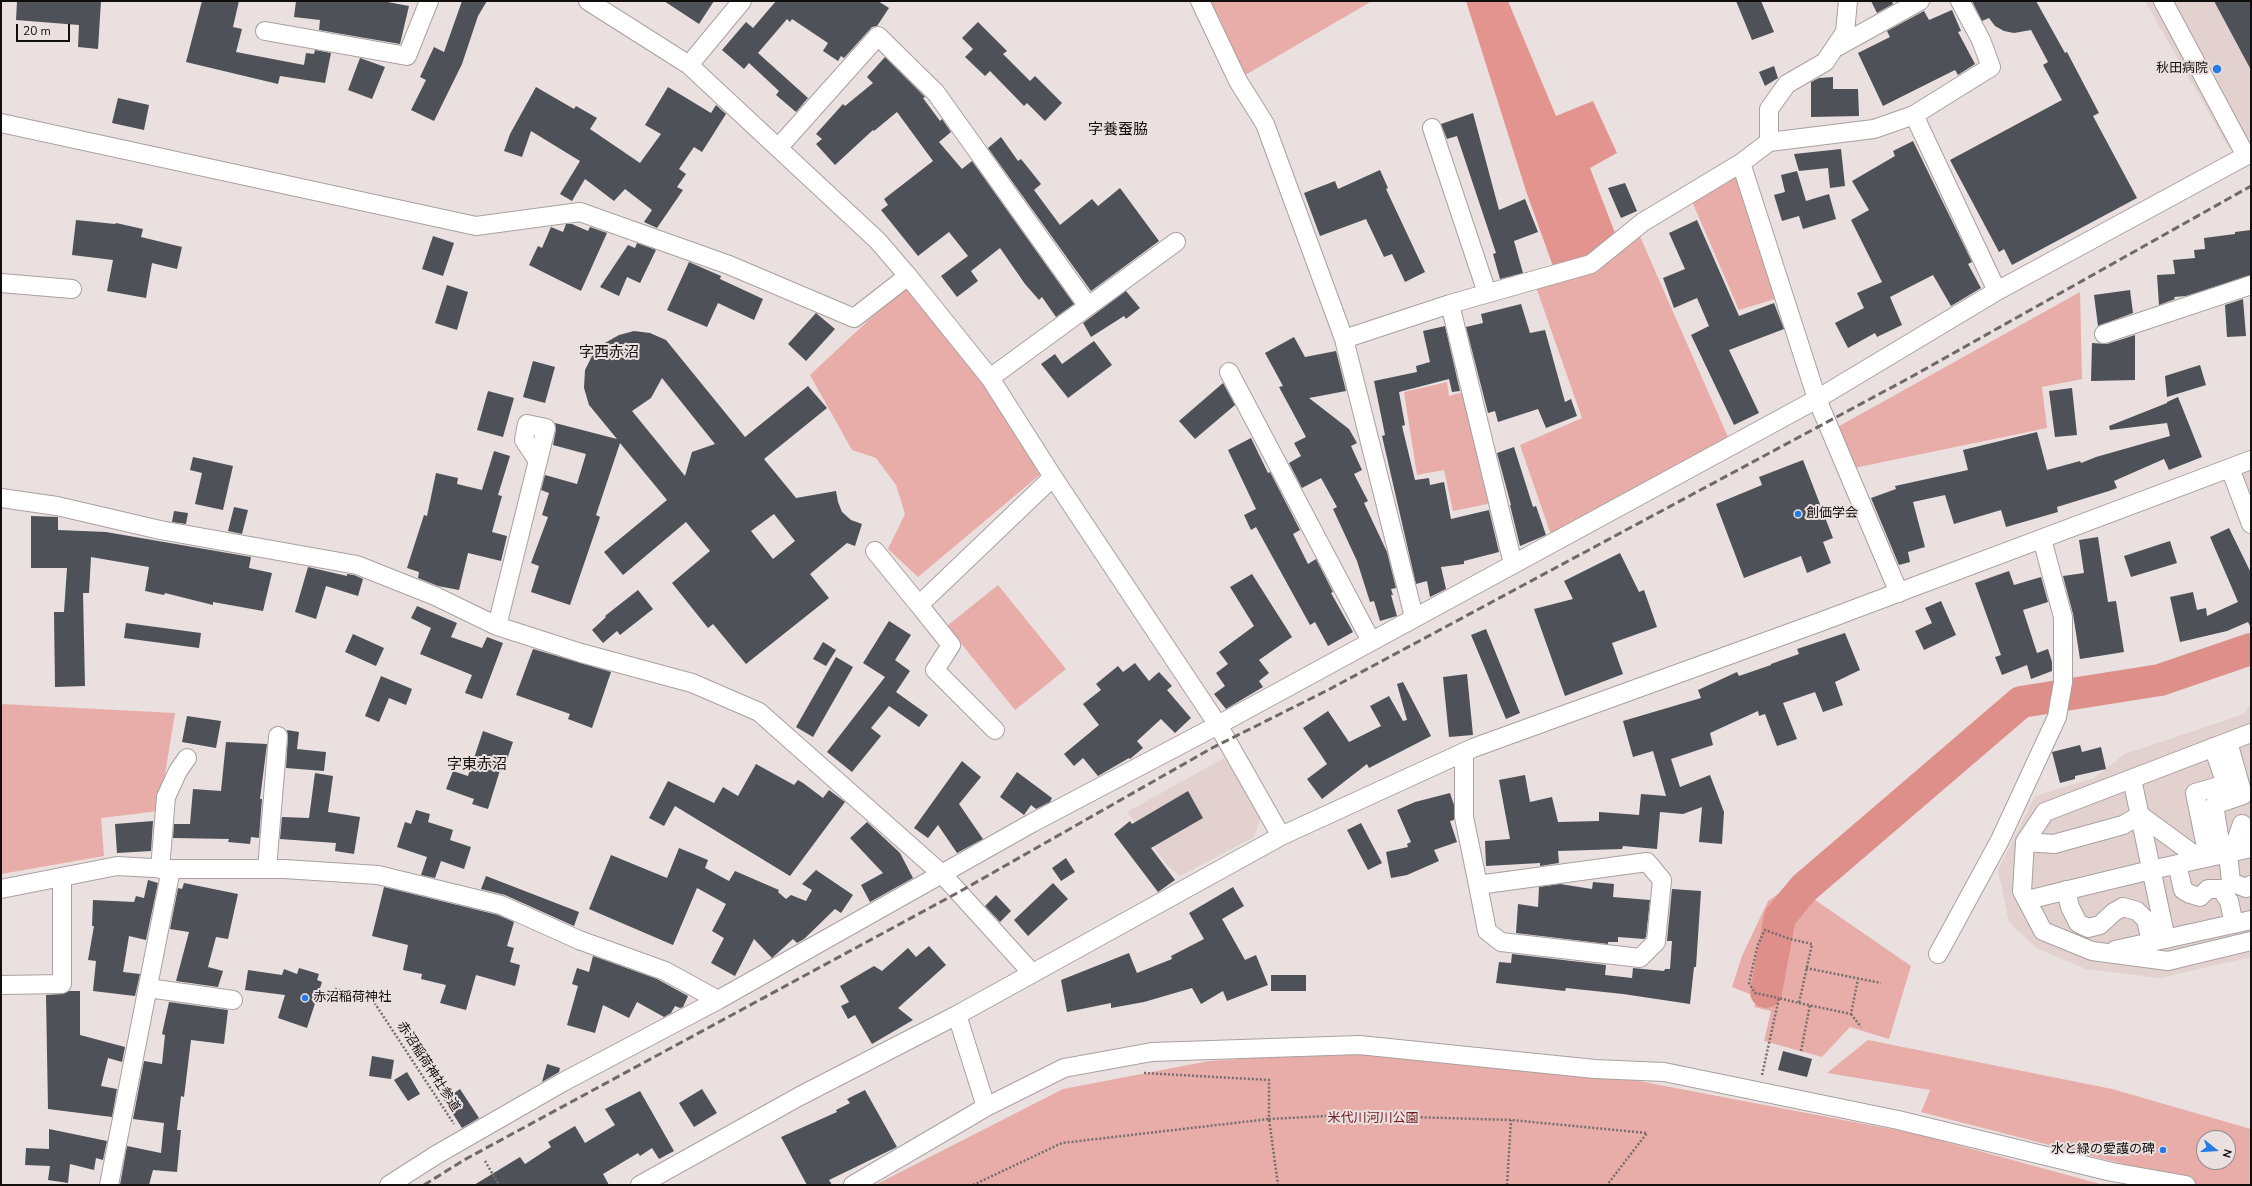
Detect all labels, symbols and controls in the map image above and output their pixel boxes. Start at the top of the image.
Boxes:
scale bar [18,16,72,42]
text: 20 m [23,23,51,39]
place label: 秋田病院 [2156,61,2208,77]
marker: 秋田病院 [2211,63,2223,75]
district label: 字養蚕脇 [1088,121,1148,139]
district label: 字西赤沼 [579,344,639,362]
place label: 創価学会 [1806,506,1858,522]
marker: 創価学会 [1793,509,1803,519]
district label: 字東赤沼 [447,756,507,774]
place label: 赤沼稲荷神社 [313,990,391,1006]
marker: 赤沼稲荷神社 [300,993,310,1003]
street label: 赤沼稲荷神社参道 [393,1019,463,1115]
park label: 米代川河川公園 [1328,1111,1418,1127]
north arrow [2196,1130,2236,1170]
place label: 水と緑の愛護の碑 [2051,1142,2155,1158]
marker: 水と緑の愛護の碑 [2158,1145,2168,1155]
text: N [2219,1147,2235,1159]

